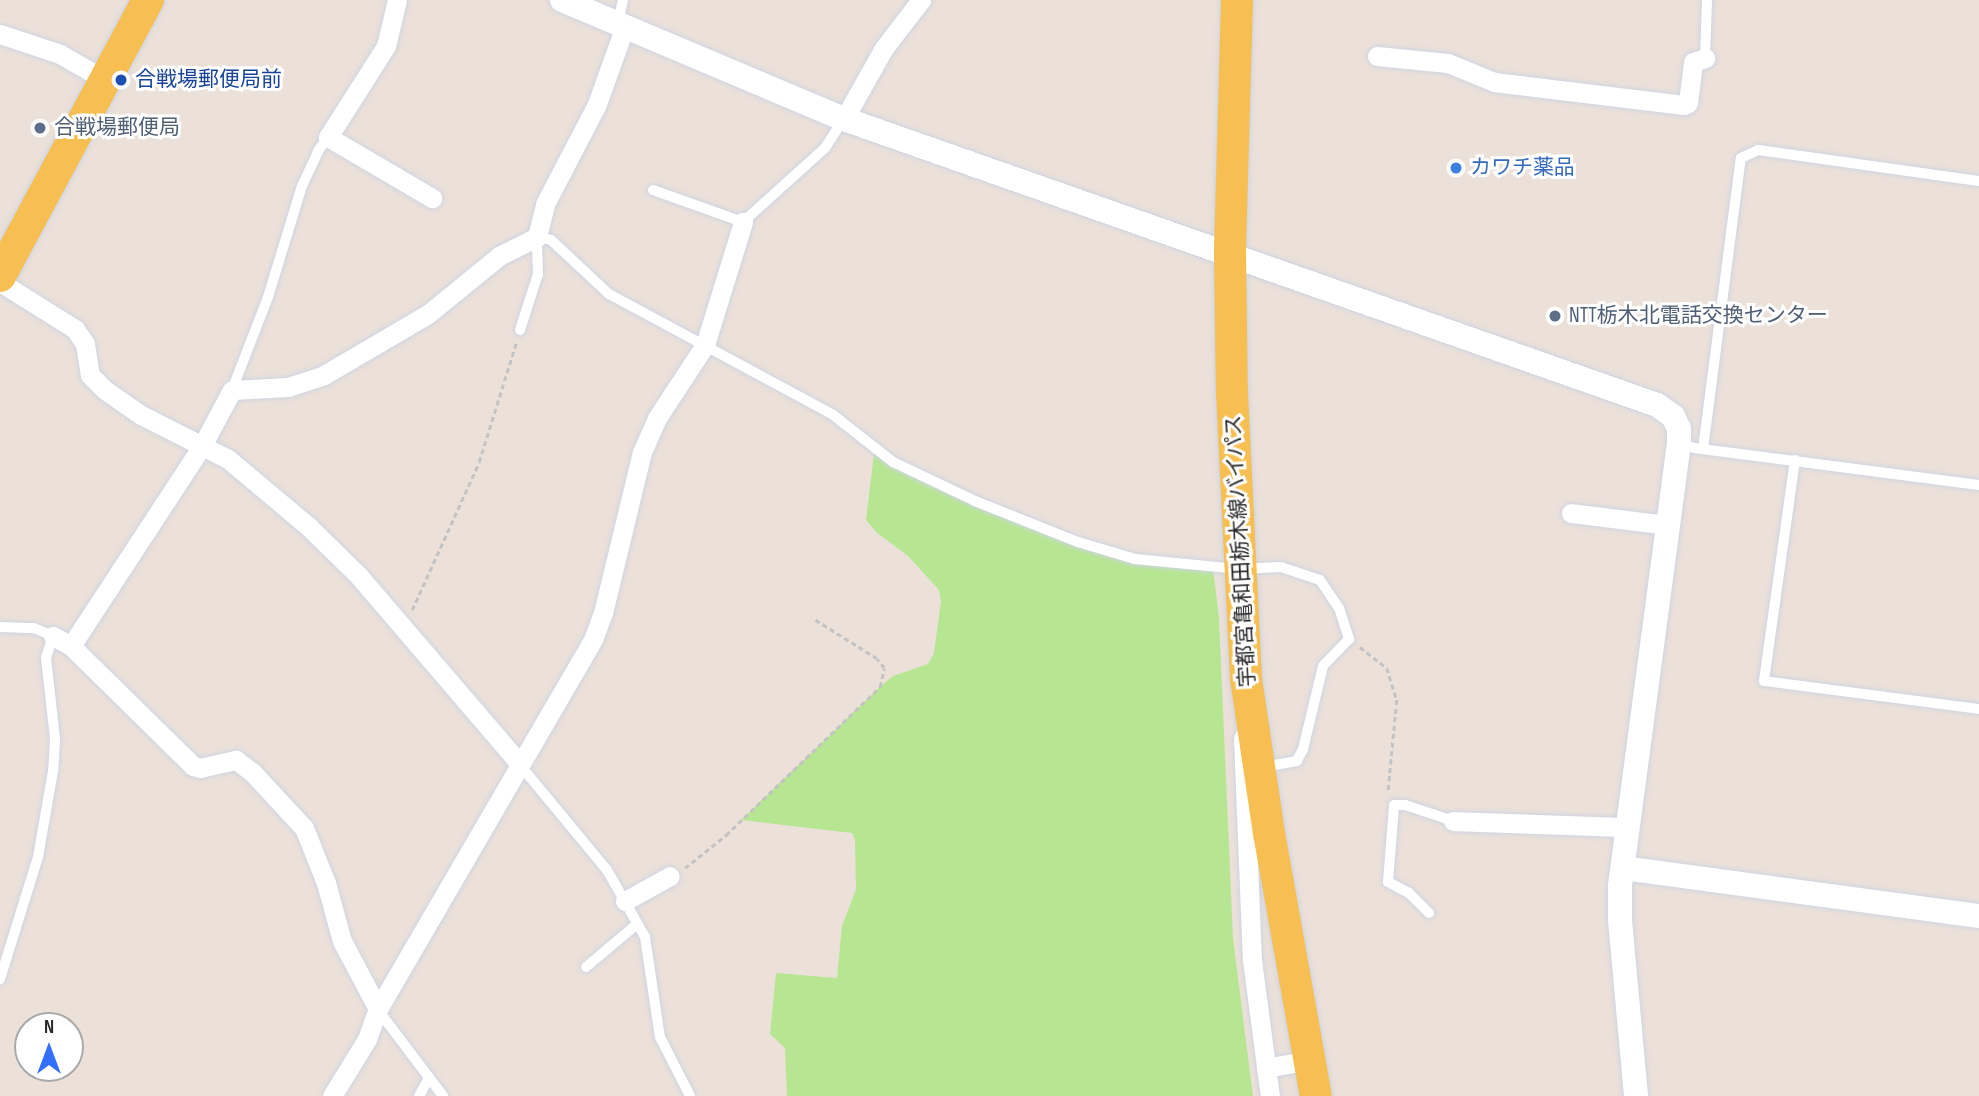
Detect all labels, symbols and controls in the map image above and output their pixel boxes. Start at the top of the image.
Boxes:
place label: 合戦場郵便局前 [135,67,282,93]
marker: 合戦場郵便局前 [113,72,129,88]
place label: 合戦場郵便局 [54,115,180,141]
marker: 合戦場郵便局 [32,120,48,136]
place label: カワチ薬品 [1470,155,1575,181]
marker: カワチ薬品 [1448,160,1464,176]
place label: NTT栃木北電話交換センター [1569,303,1828,329]
marker: NTT栃木北電話交換センター [1547,308,1563,324]
street label: 宇都宮亀和田栃木線バイパス [1221,414,1261,688]
north arrow [14,1012,84,1082]
text: N [44,1016,54,1039]

